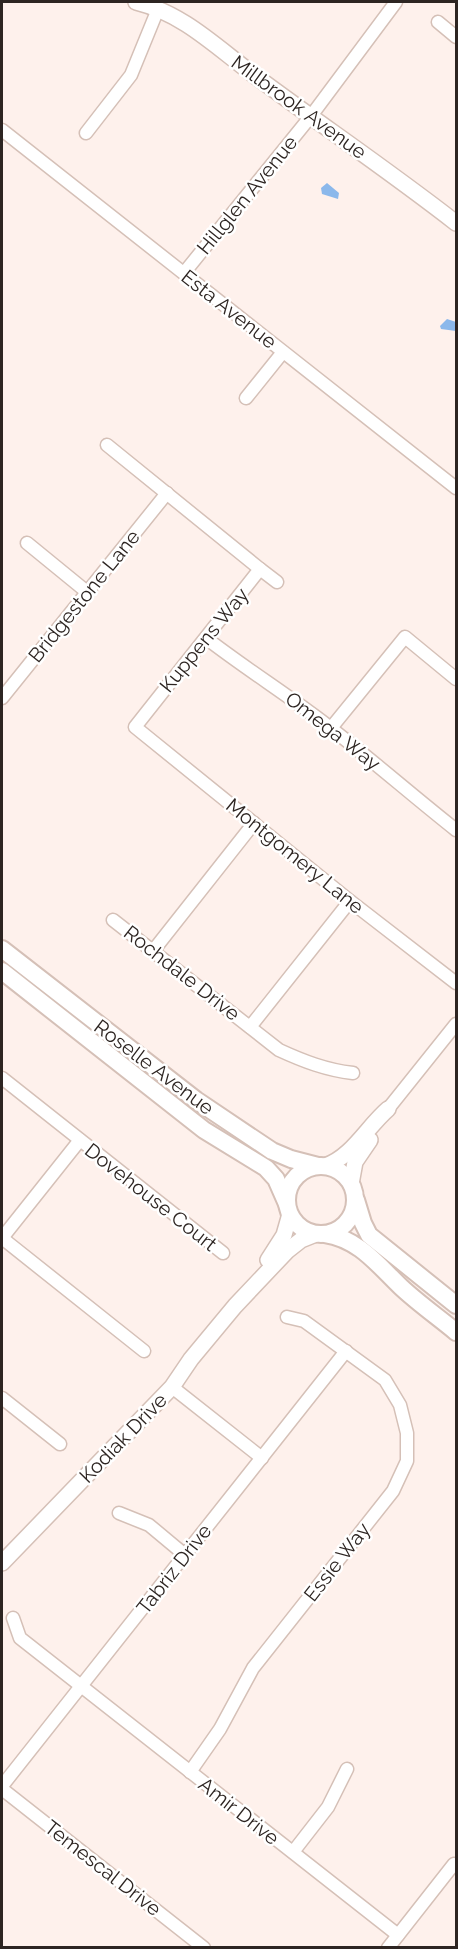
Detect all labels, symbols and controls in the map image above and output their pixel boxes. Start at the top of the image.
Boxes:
street label: Millbrook Avenue [227,50,371,164]
street label: Hillglen Avenue [192,131,302,259]
street label: Esta Avenue [177,264,282,354]
street label: Bridgestone Lane [23,525,145,667]
street label: Kuppens Way [154,583,254,697]
street label: Omega Way [281,686,385,776]
street label: Montgomery Lane [221,793,369,919]
street label: Rochdale Drive [119,920,245,1026]
street label: Roselle Avenue [90,1014,219,1120]
street label: Dovehouse Court [80,1138,222,1256]
street label: Kodiak Drive [74,1388,172,1488]
street label: Essie Way [299,1518,375,1606]
street label: Tabriz Drive [131,1519,217,1619]
street label: Amir Drive [194,1772,284,1850]
street label: Temescal Drive [40,1815,166,1921]

